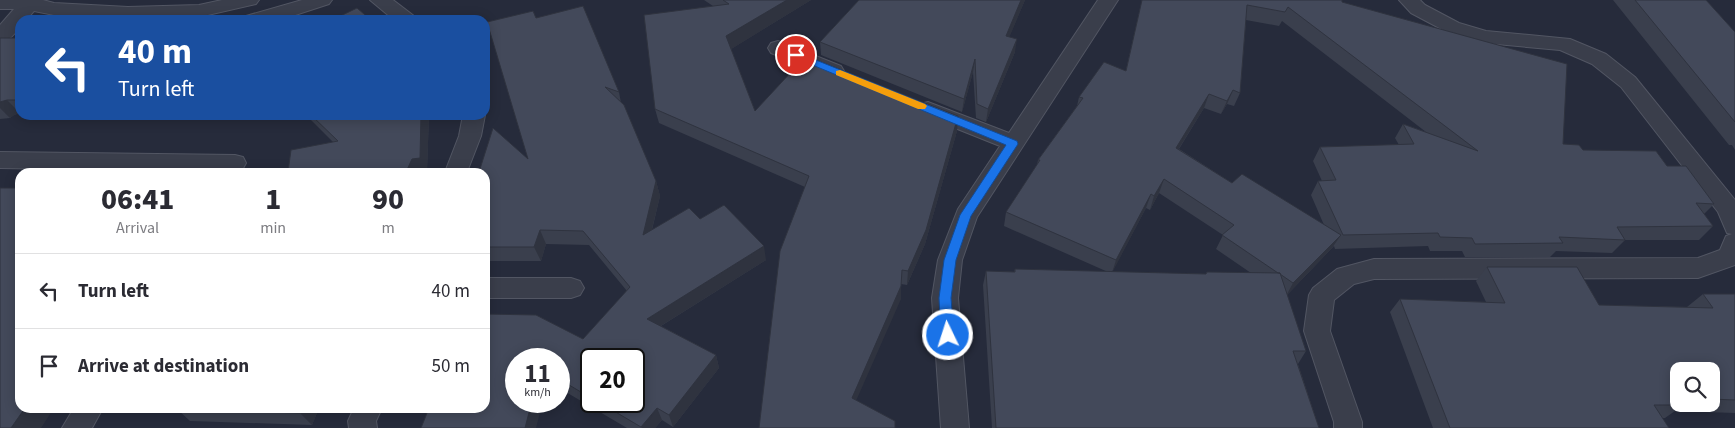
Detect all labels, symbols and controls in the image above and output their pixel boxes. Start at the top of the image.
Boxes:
text: 40 m [118,27,192,77]
pin [775,34,817,76]
icon: left [35,35,100,100]
icon: arrive [782,41,810,69]
text: Turn left [118,73,194,105]
text: 06:41 [101,178,174,221]
text: 1 [265,178,281,221]
text: 90 [372,178,404,221]
text: Arrival [116,217,159,239]
text: min [260,217,286,239]
text: m [381,217,395,239]
icon: left [35,277,63,305]
text: Turn left [78,278,149,305]
text: 40 m [432,278,470,305]
position arrow [921,308,973,360]
speed limit sign: 20 [580,348,645,413]
icon: arrive [35,352,63,380]
text: Arrive at destination [78,353,249,380]
text: 50 m [432,353,470,380]
text: 11 [524,356,551,392]
map controls [1670,362,1720,412]
button: search [1670,362,1720,412]
text: km/h [524,384,551,401]

